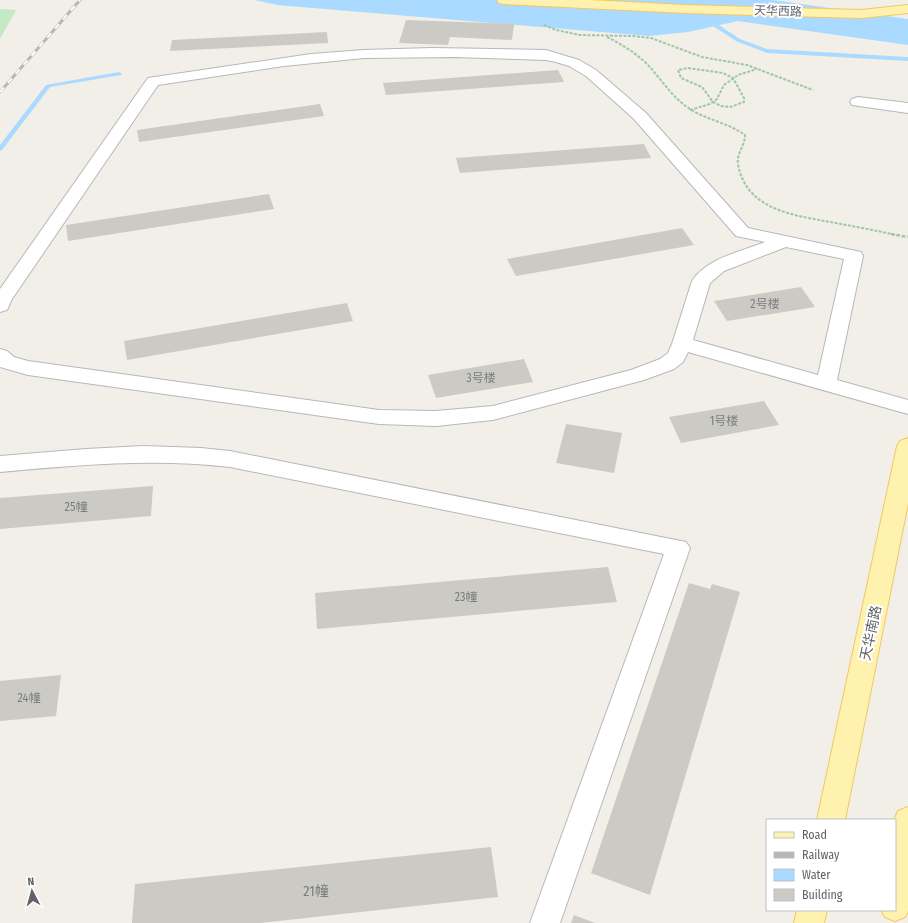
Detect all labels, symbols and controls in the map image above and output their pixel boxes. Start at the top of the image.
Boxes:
street label: 天华西路 [754,3,802,19]
house number: 2号楼 [750,297,780,311]
house number: 3号楼 [466,371,496,385]
house number: 1号楼 [710,414,738,428]
house number: 25幢 [65,500,87,514]
house number: 23幢 [455,590,477,604]
street label: 天华南路 [857,604,885,662]
house number: 24幢 [18,691,40,705]
legend [766,819,896,911]
text: Road [802,828,827,842]
text: Railway [802,848,840,862]
text: Water [802,868,831,882]
north arrow [12,871,52,911]
text: N [27,875,35,888]
house number: 21幢 [303,883,329,900]
text: Building [802,888,843,902]

